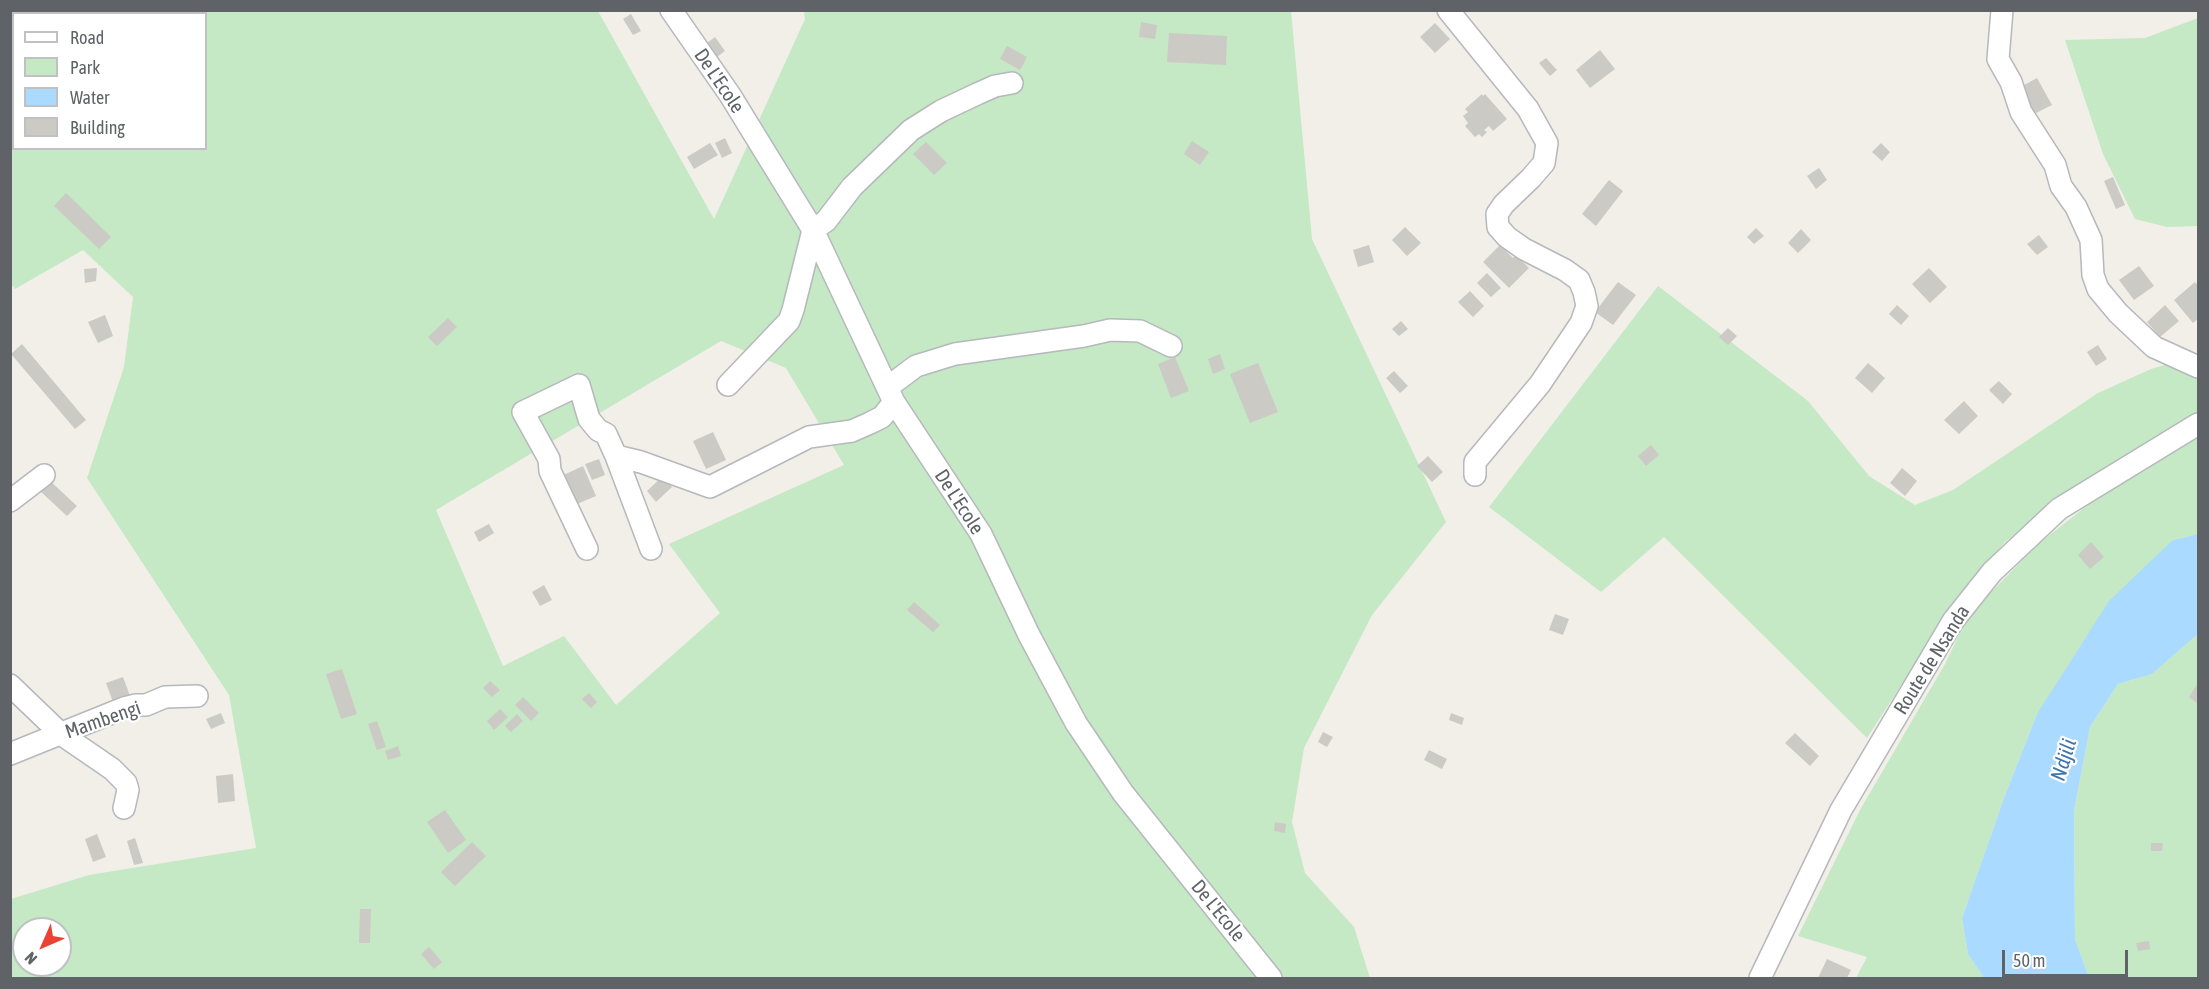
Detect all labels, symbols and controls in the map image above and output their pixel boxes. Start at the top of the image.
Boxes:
legend [12,12,207,150]
text: Road [70,27,104,48]
street label: De L'Ecole [689,44,749,118]
text: Park [70,57,100,78]
text: Water [70,87,109,108]
text: Building [70,117,125,138]
street label: De L'Ecole [929,465,989,539]
street label: Route de Nsanda [1889,601,1975,719]
street label: Mambengi [62,696,144,744]
water label: Ndjili [2046,736,2082,784]
street label: De L'Ecole [1186,875,1250,947]
north arrow [12,917,72,977]
scale bar [2005,938,2131,976]
text: N [21,949,40,968]
text: 50 m [2013,950,2045,971]

